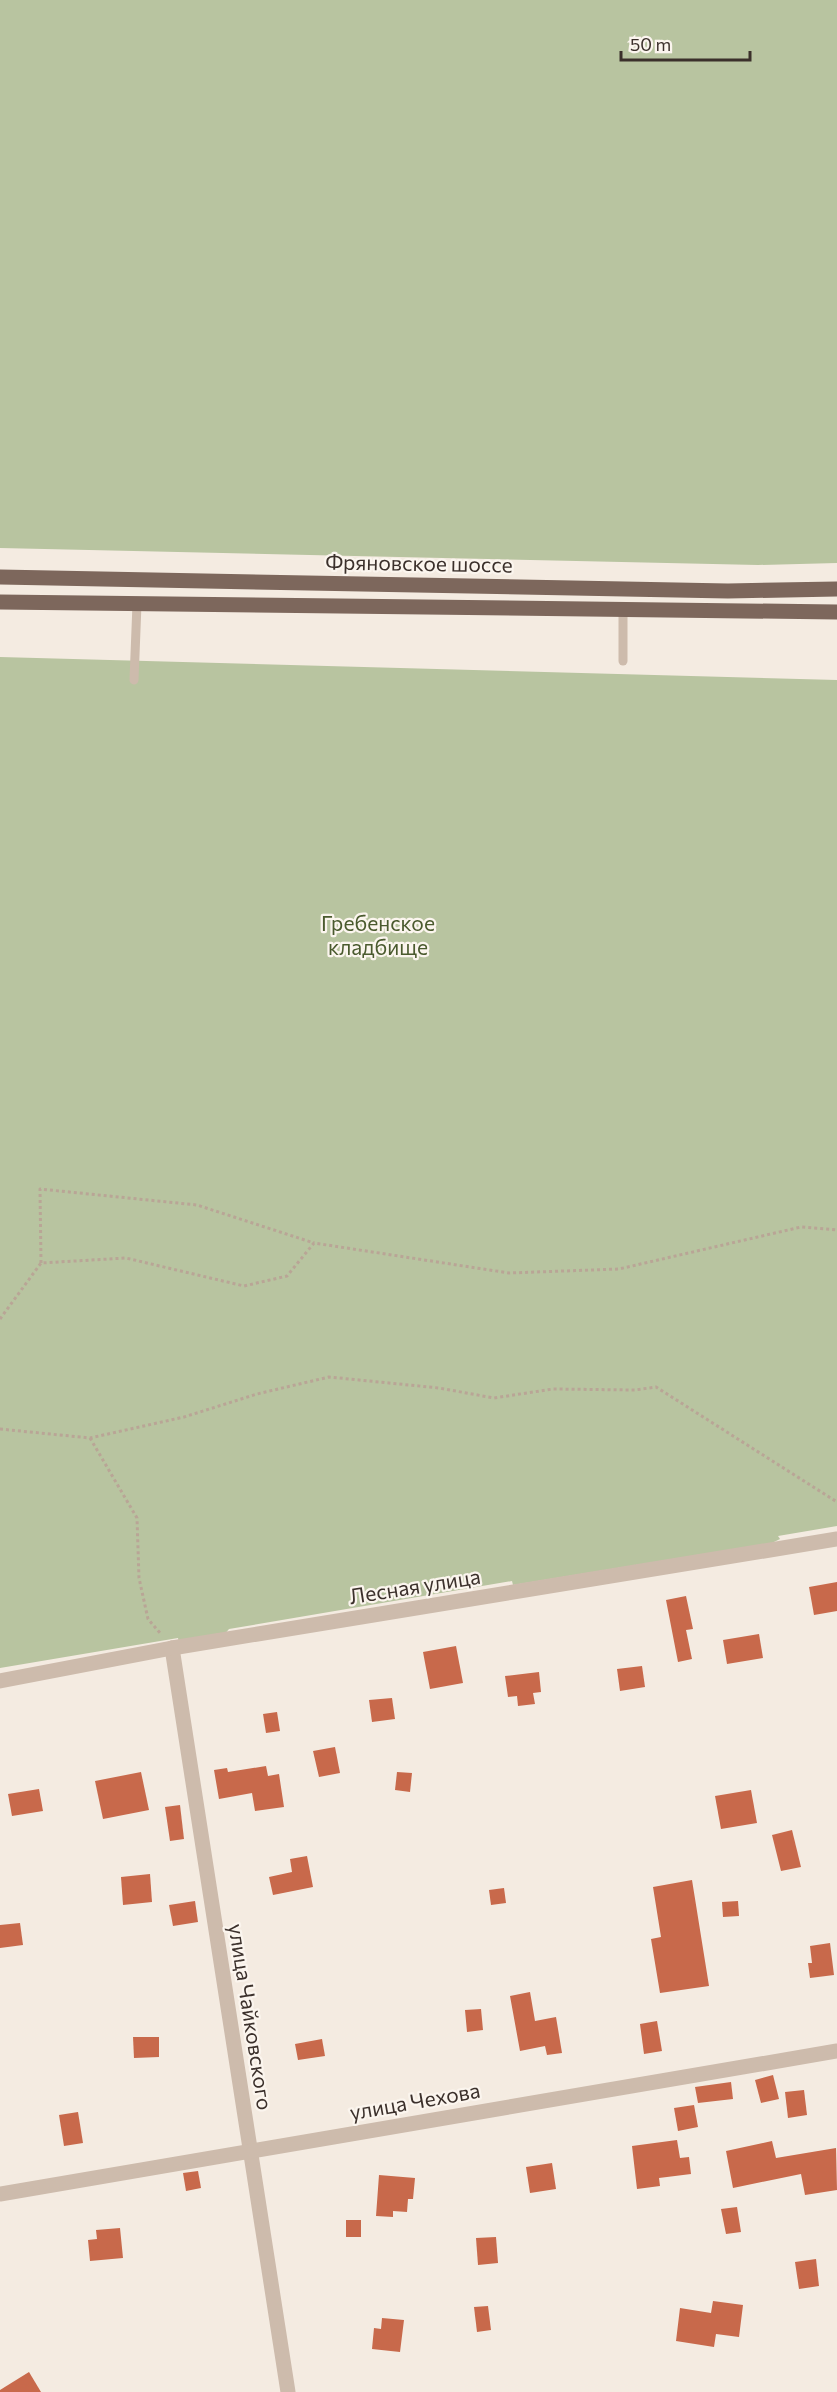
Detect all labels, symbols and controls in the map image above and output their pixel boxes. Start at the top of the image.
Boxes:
scale bar [621,24,750,62]
text: 50 m [630,33,671,55]
street label: Фряновское шоссе [325,548,513,577]
park label: Гребенское кладбище [321,910,435,959]
street label: Лесная улица [347,1563,482,1608]
street label: улица Чайковского [224,1922,279,2112]
street label: улица Чехова [348,2077,482,2124]

